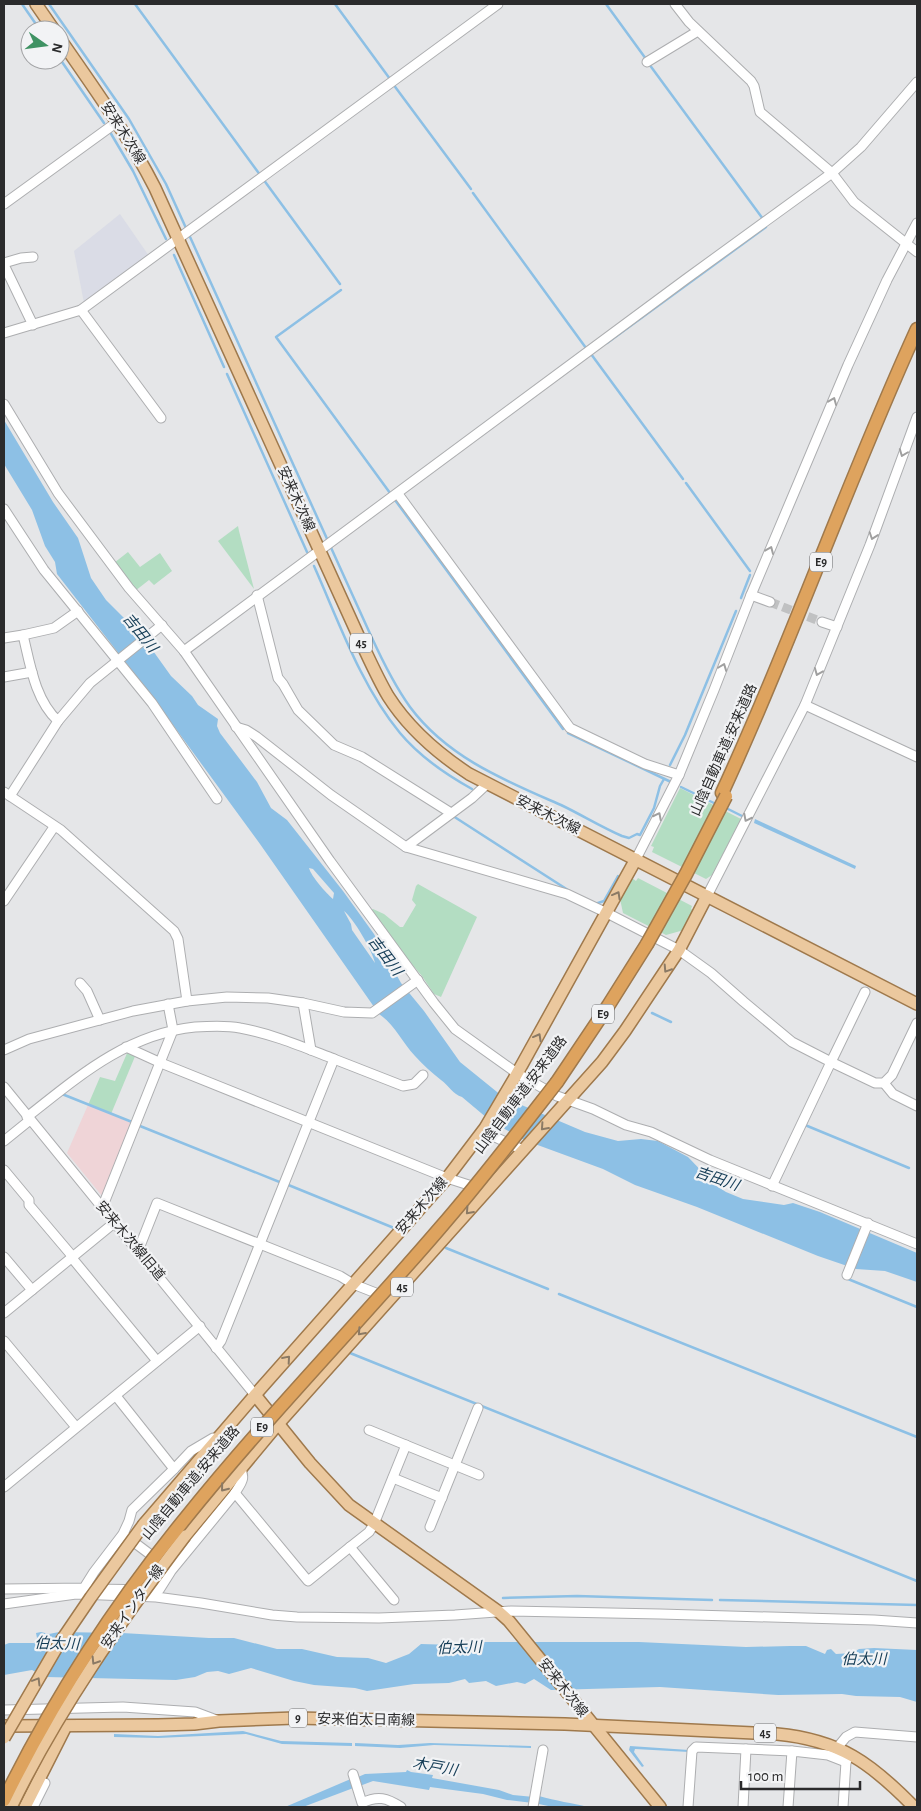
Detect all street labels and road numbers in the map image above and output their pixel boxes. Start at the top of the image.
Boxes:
street label: 安来木次線 [99,99,148,166]
street label: 安来木次線 [275,464,318,534]
road number: E9 [810,552,832,572]
road number: 45 [350,634,372,652]
street label: 山陰自動車道;安来道路 [688,681,760,818]
street label: 安来木次線 [514,792,583,837]
road number: E9 [592,1004,614,1024]
street label: 山陰自動車道;安来道路 [472,1033,570,1156]
street label: 安来木次線 [393,1174,450,1237]
street label: 安来木次線旧道 [93,1198,168,1283]
road number: 45 [391,1277,413,1296]
road number: E9 [251,1418,273,1436]
street label: 山陰自動車道;安来道路 [139,1423,242,1542]
street label: 安来インター線 [98,1562,167,1651]
street label: 安来木次線 [536,1655,591,1720]
road number: 9 [289,1709,307,1728]
street label: 安来伯太日南線 [317,1711,415,1728]
road number: 45 [754,1724,776,1742]

